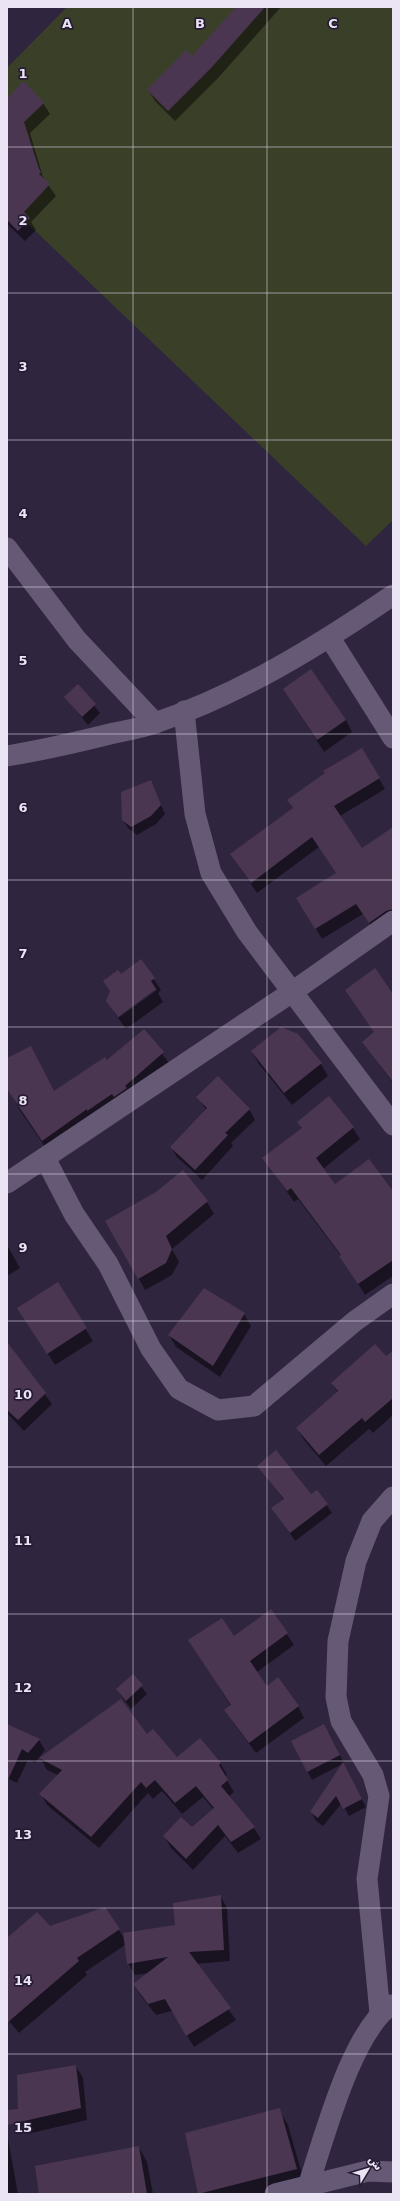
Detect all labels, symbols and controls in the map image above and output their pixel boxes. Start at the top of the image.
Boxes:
text: A [62,16,72,31]
text: B [195,16,205,31]
text: C [328,16,338,31]
text: 1 [18,66,28,81]
text: 2 [18,213,28,228]
text: 3 [18,359,28,374]
text: 4 [18,506,28,521]
text: 5 [18,653,28,668]
text: 6 [18,800,28,815]
text: 7 [18,946,28,961]
text: 8 [18,1093,28,1108]
text: 9 [18,1240,28,1255]
text: 10 [14,1387,32,1402]
text: 11 [14,1533,32,1548]
text: 12 [14,1680,32,1695]
text: 13 [14,1827,32,1842]
text: 14 [14,1973,32,1988]
text: 15 [14,2120,32,2135]
north arrow [348,2149,388,2189]
text: ش [366,2153,385,2173]

